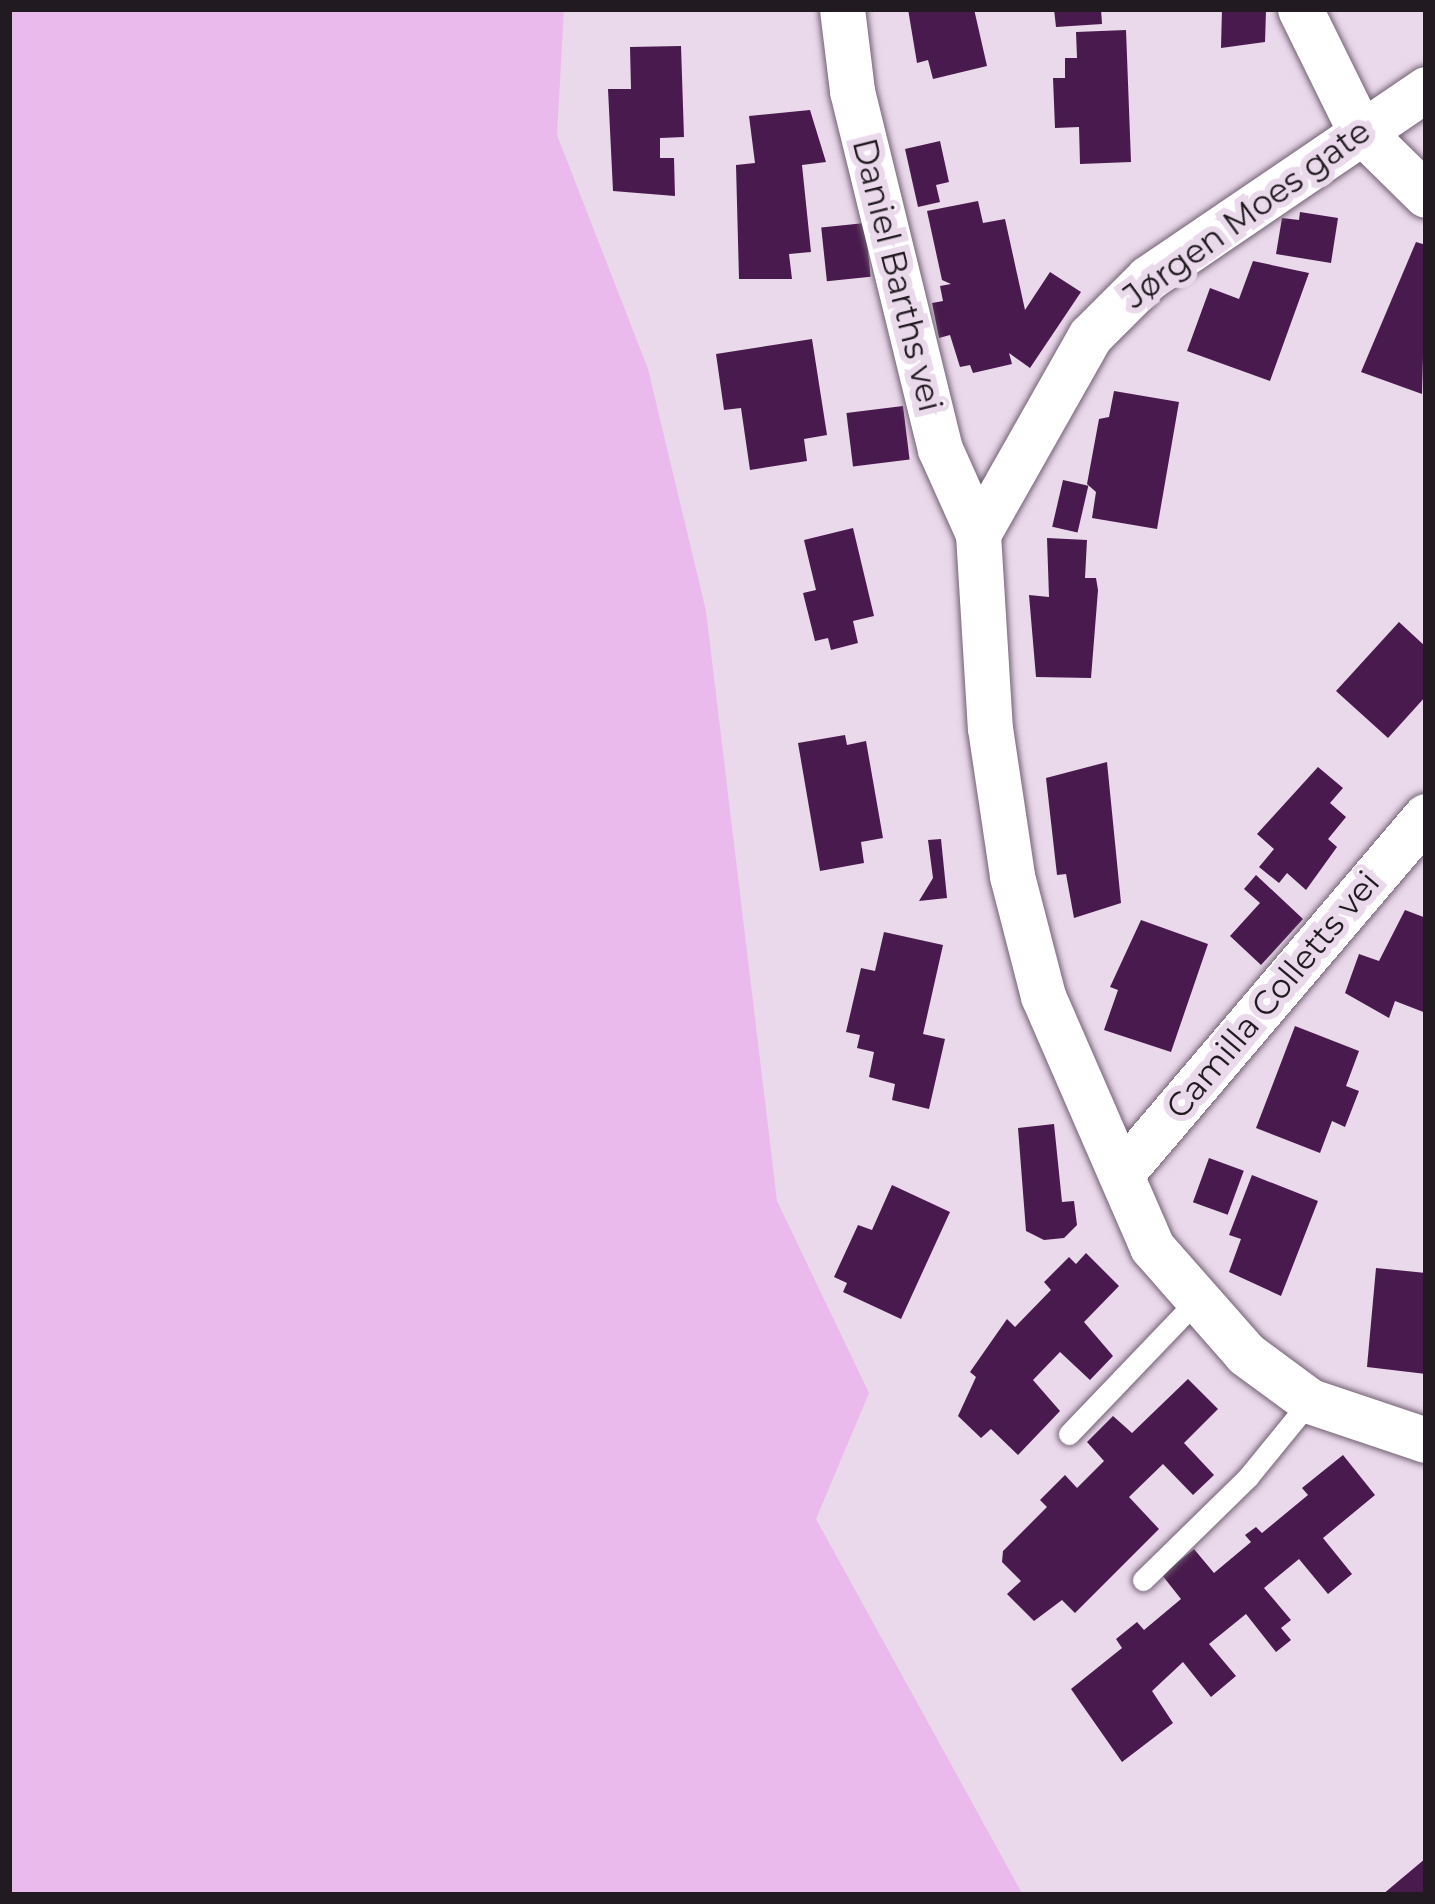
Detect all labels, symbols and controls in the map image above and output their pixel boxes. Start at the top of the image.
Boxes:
street label: Jørgen Moes gate [1116,111,1378,317]
street label: Daniel Barths vei [844,134,950,416]
street label: Camilla Colletts vei [1158,863,1388,1127]

